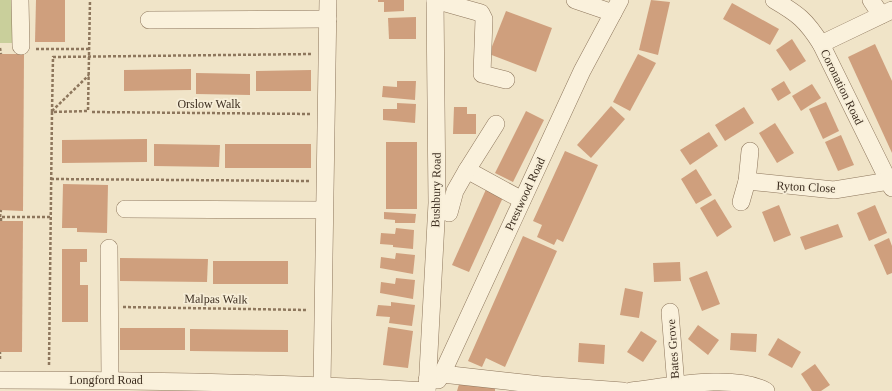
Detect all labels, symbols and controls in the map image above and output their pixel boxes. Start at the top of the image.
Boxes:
street label: Coronation Road [818,47,866,127]
street label: Orslow Walk [177,97,241,111]
street label: Bushbury Road [428,152,444,228]
street label: Prestwood Road [502,155,548,233]
street label: Ryton Close [776,178,836,196]
street label: Malpas Walk [184,291,248,307]
street label: Bates Grove [664,319,682,379]
street label: Longford Road [69,373,143,387]

